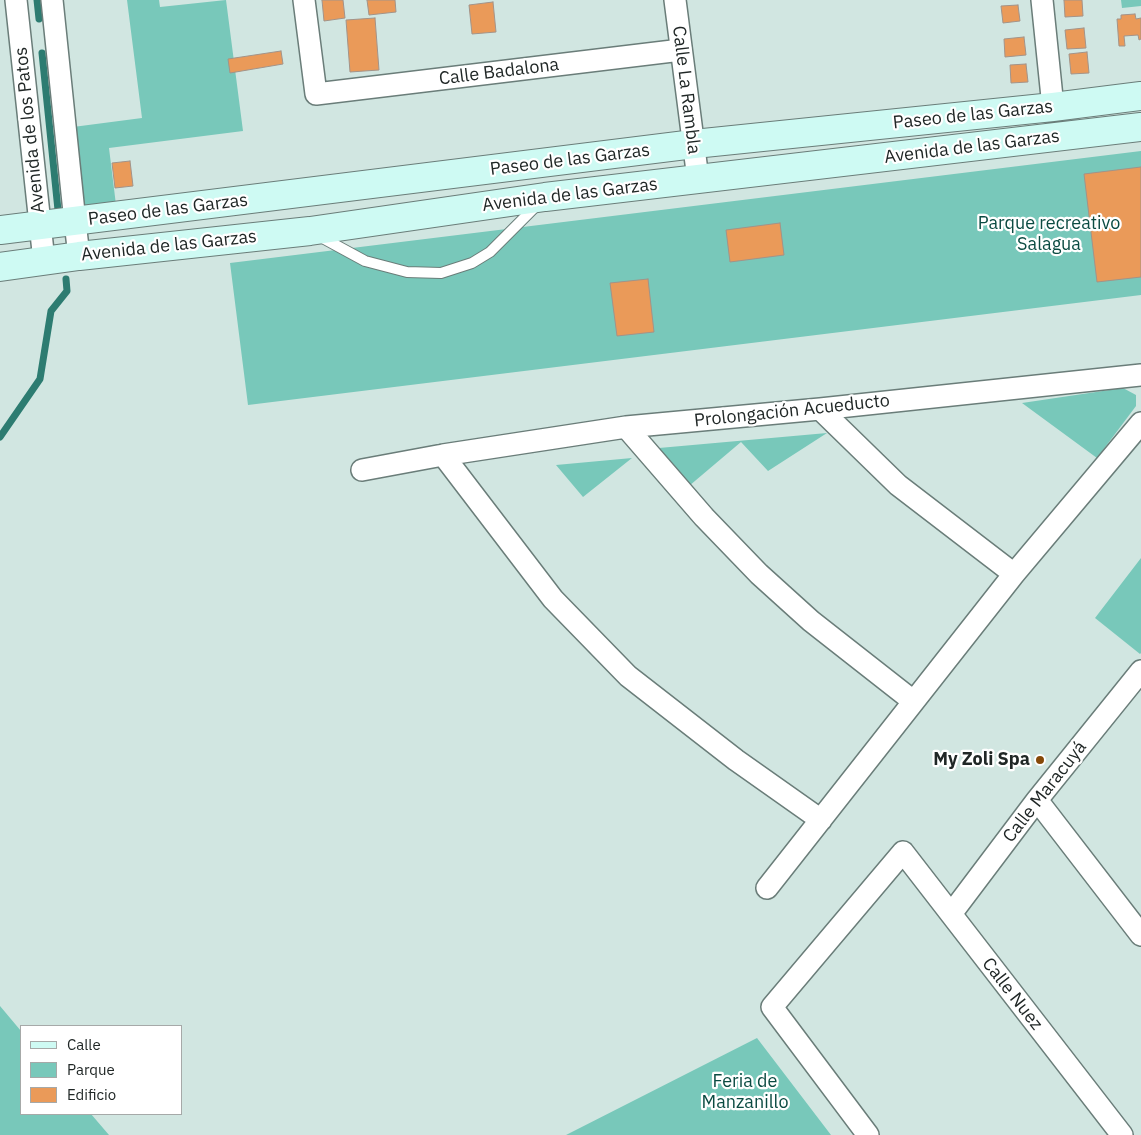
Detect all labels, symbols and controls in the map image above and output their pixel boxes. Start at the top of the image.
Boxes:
street label: Calle La Rambla [667,25,705,155]
street label: Avenida de los Patos [11,46,49,214]
street label: Calle Badalona [438,54,560,90]
street label: Paseo de las Garzas [892,96,1054,134]
street label: Avenida de las Garzas [883,126,1061,168]
street label: Paseo de las Garzas [489,139,651,181]
street label: Avenida de las Garzas [481,174,659,216]
street label: Paseo de las Garzas [87,189,249,231]
park label: Parque recreativo Salagua [978,213,1120,255]
street label: Avenida de las Garzas [80,226,258,266]
street label: Prolongación Acueducto [693,390,891,432]
street label: Calle Maracuyá [999,737,1091,847]
place label: My Zoli Spa [933,749,1030,771]
marker: My Zoli Spa [1034,754,1046,766]
street label: Calle Nuez [977,954,1047,1034]
legend [20,1025,182,1115]
text: Calle [67,1035,101,1054]
text: Parque [67,1060,115,1079]
park label: Feria de Manzanillo [702,1071,788,1114]
text: Edificio [67,1085,116,1104]

